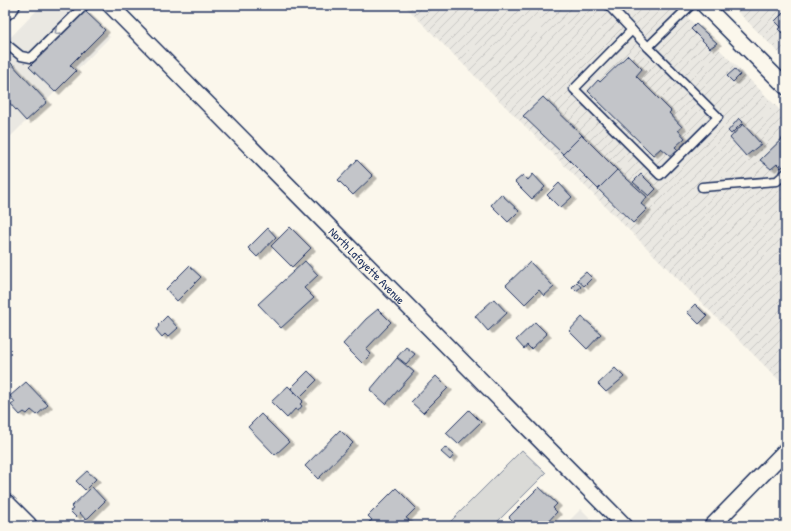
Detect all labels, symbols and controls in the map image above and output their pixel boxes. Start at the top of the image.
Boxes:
one-way arrow [54,27,62,35]
street label: North Lafayette Avenue [325,223,409,308]

